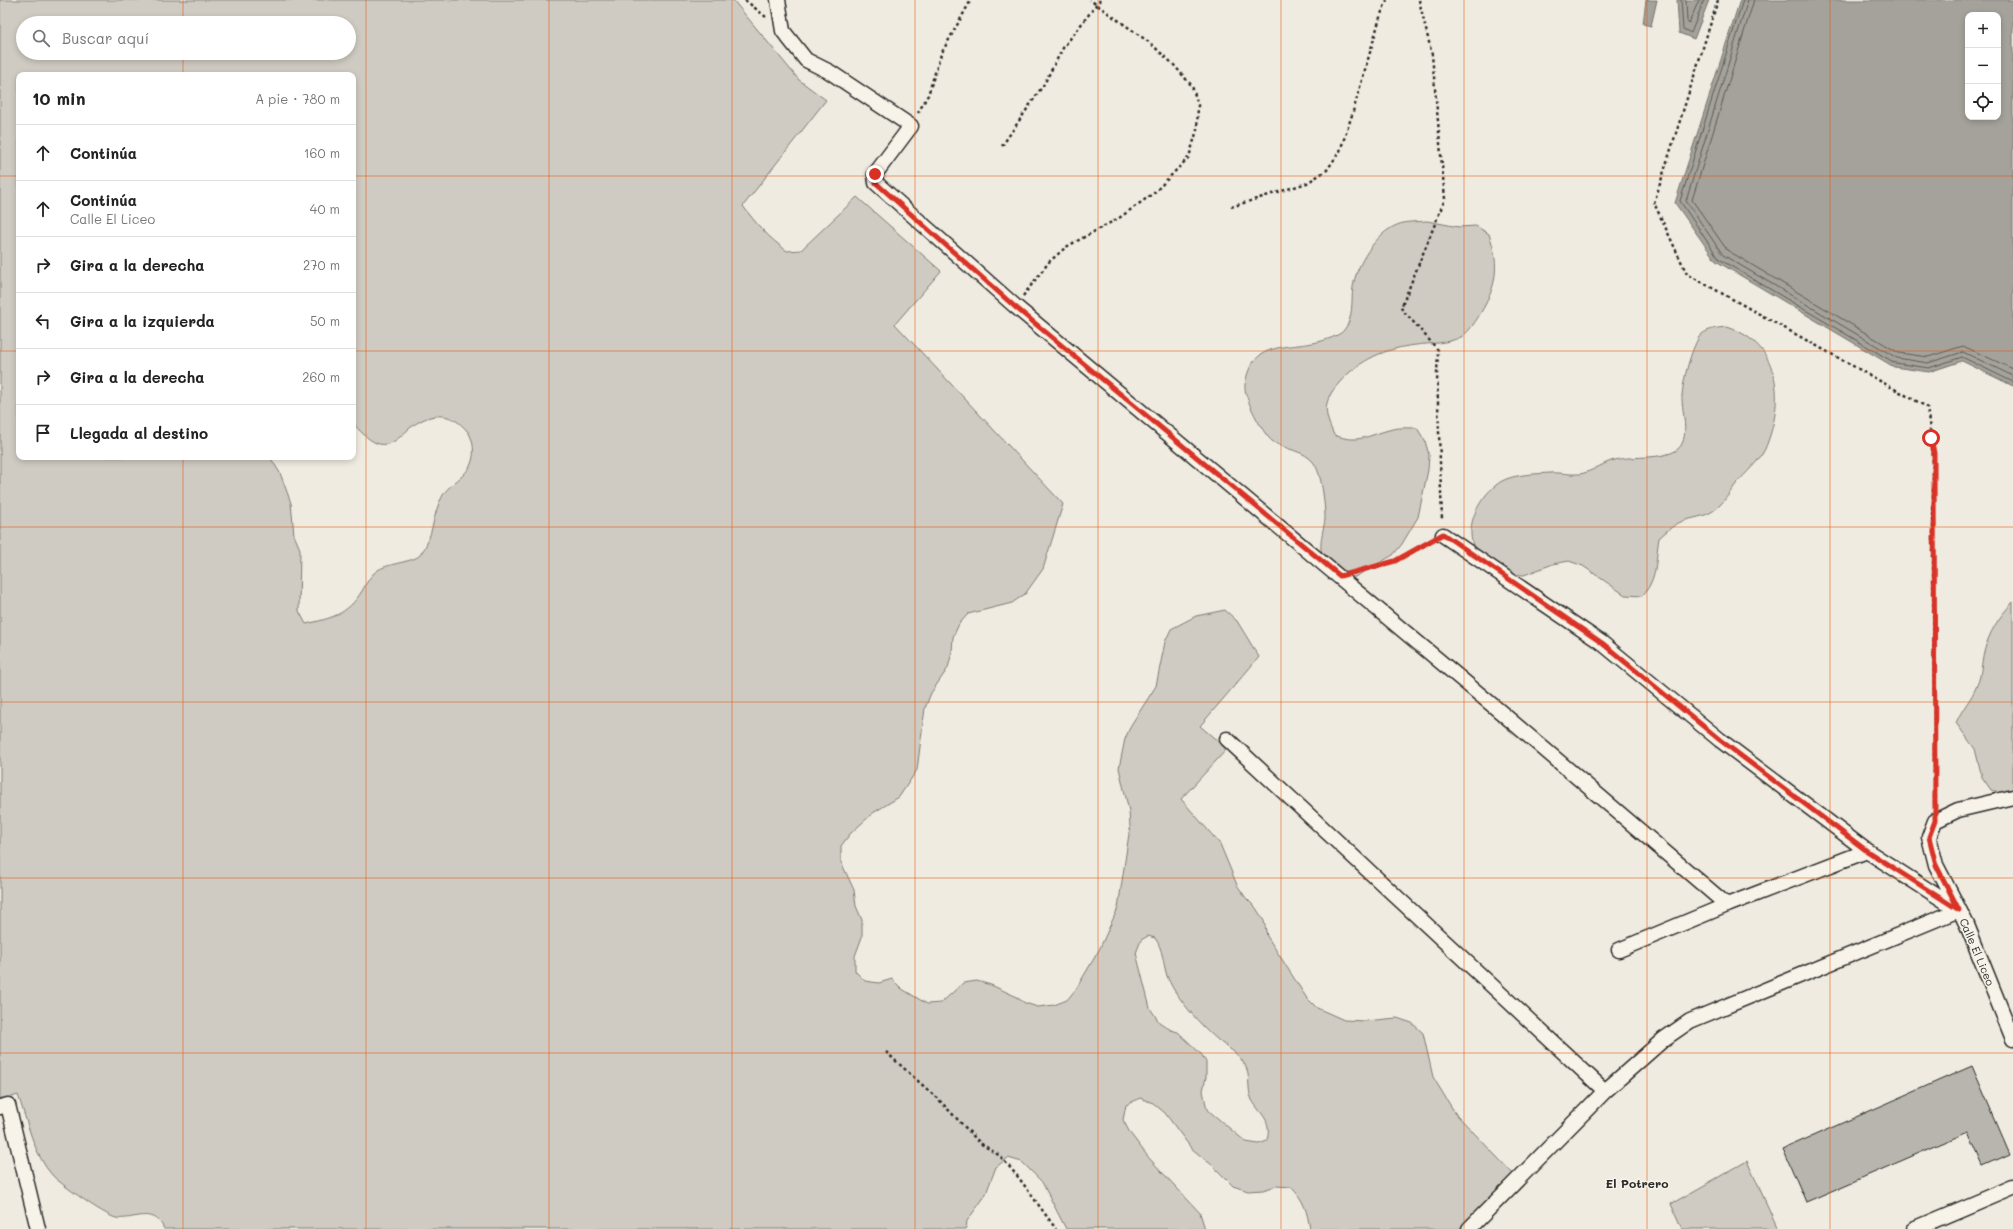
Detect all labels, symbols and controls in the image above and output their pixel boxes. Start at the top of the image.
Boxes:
map controls [1965,12,2001,120]
button: + [1965,12,2001,48]
search box [16,16,356,60]
icon: search [30,27,52,49]
text: Buscar aquí [62,28,149,48]
button: − [1965,48,2001,84]
button: locate [1965,84,2001,120]
text: 10 min [32,87,86,109]
text: A pie · 780 m [255,90,340,107]
icon: ahead [32,142,54,164]
text: Continúa [70,143,137,163]
text: 160 m [304,144,340,161]
route end [866,165,884,183]
text: Continúa [70,190,137,210]
icon: ahead [32,198,54,220]
text: 40 m [310,200,340,217]
text: Calle El Liceo [70,210,155,227]
icon: right [32,254,54,276]
text: Gira a la derecha [70,255,204,275]
text: 270 m [303,256,340,273]
icon: left [32,310,54,332]
text: Gira a la izquierda [70,311,215,331]
text: 50 m [310,312,340,329]
icon: right [32,366,54,388]
text: Gira a la derecha [70,367,204,387]
text: 260 m [302,368,340,385]
icon: arrive [32,422,54,444]
text: Llegada al destino [70,423,208,443]
route start [1922,429,1940,447]
street label: Calle El Liceo [1956,916,1999,988]
district label: El Potrero [1606,1175,1669,1191]

